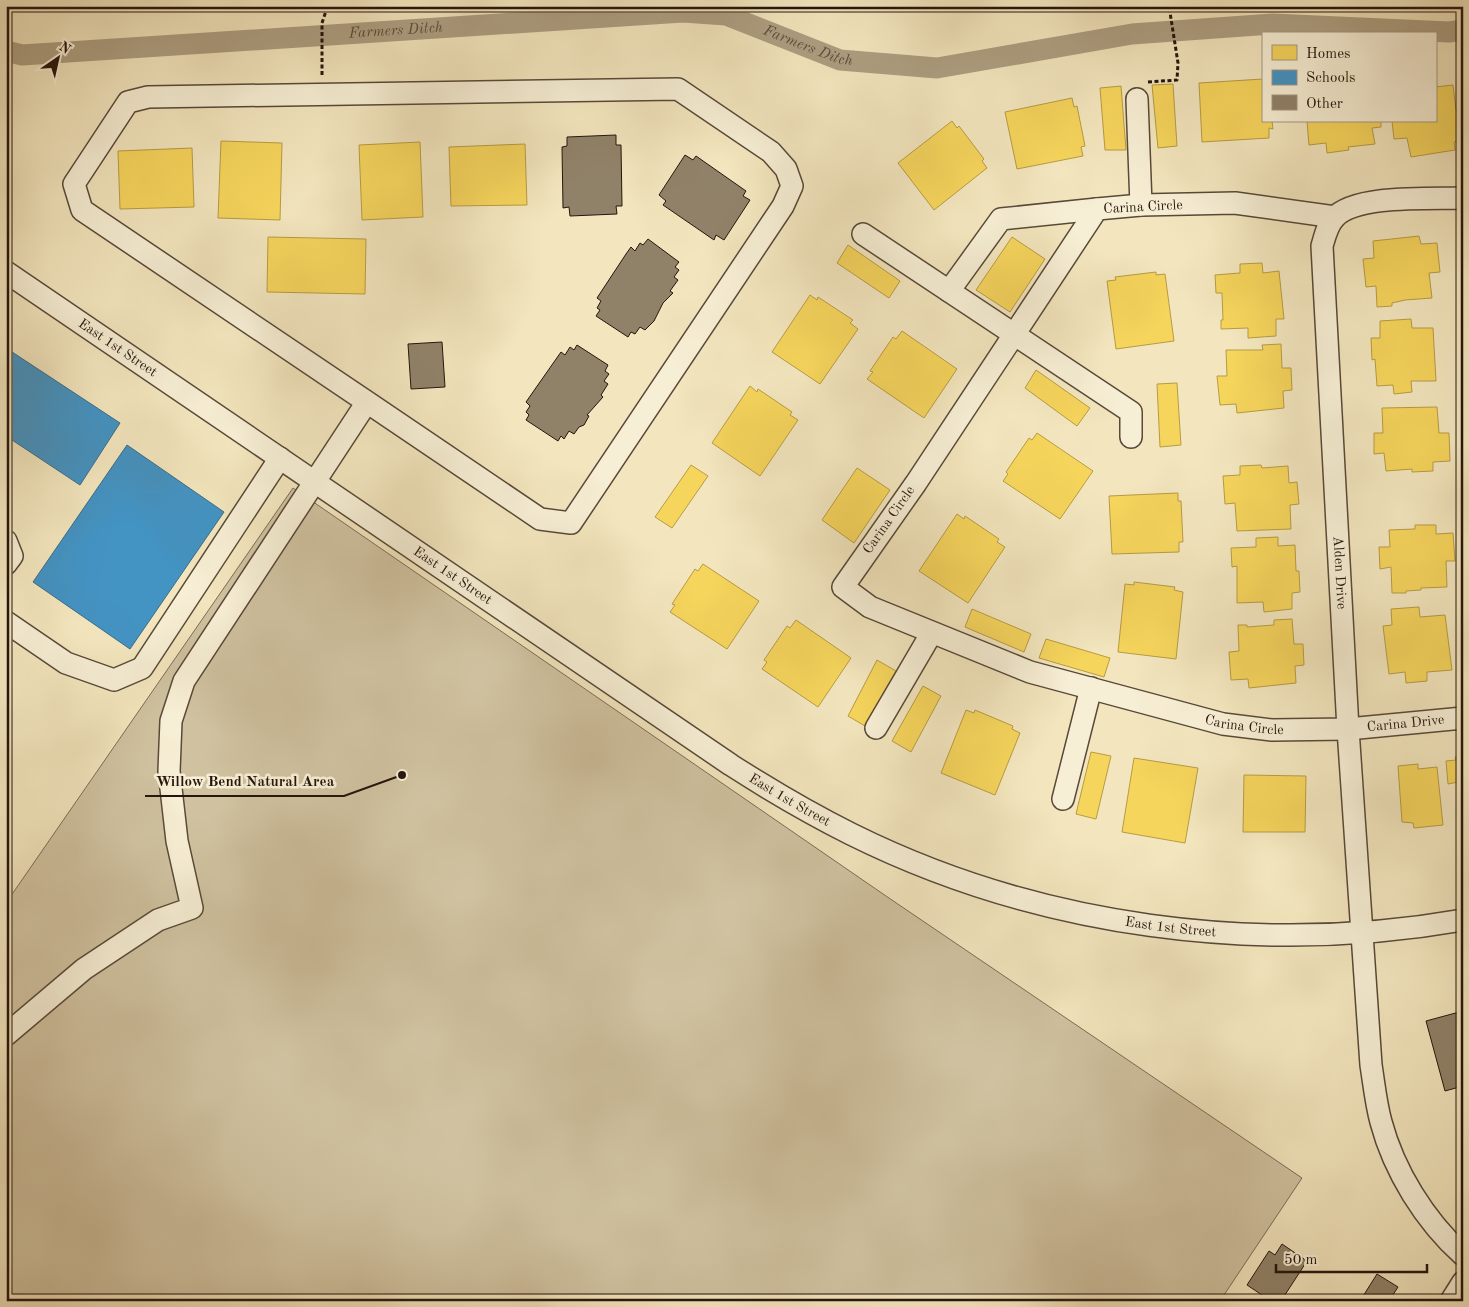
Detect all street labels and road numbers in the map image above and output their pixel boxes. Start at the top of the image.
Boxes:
street label: Carina Circle [1103,198,1183,216]
street label: East 1st Street [76,316,160,380]
street label: Carina Circle [860,483,918,557]
street label: Alden Drive [1331,536,1349,610]
street label: East 1st Street [411,544,494,607]
street label: Carina Circle [1203,712,1284,737]
street label: Carina Drive [1366,713,1445,734]
street label: East 1st Street [746,771,833,829]
street label: East 1st Street [1124,915,1217,939]

